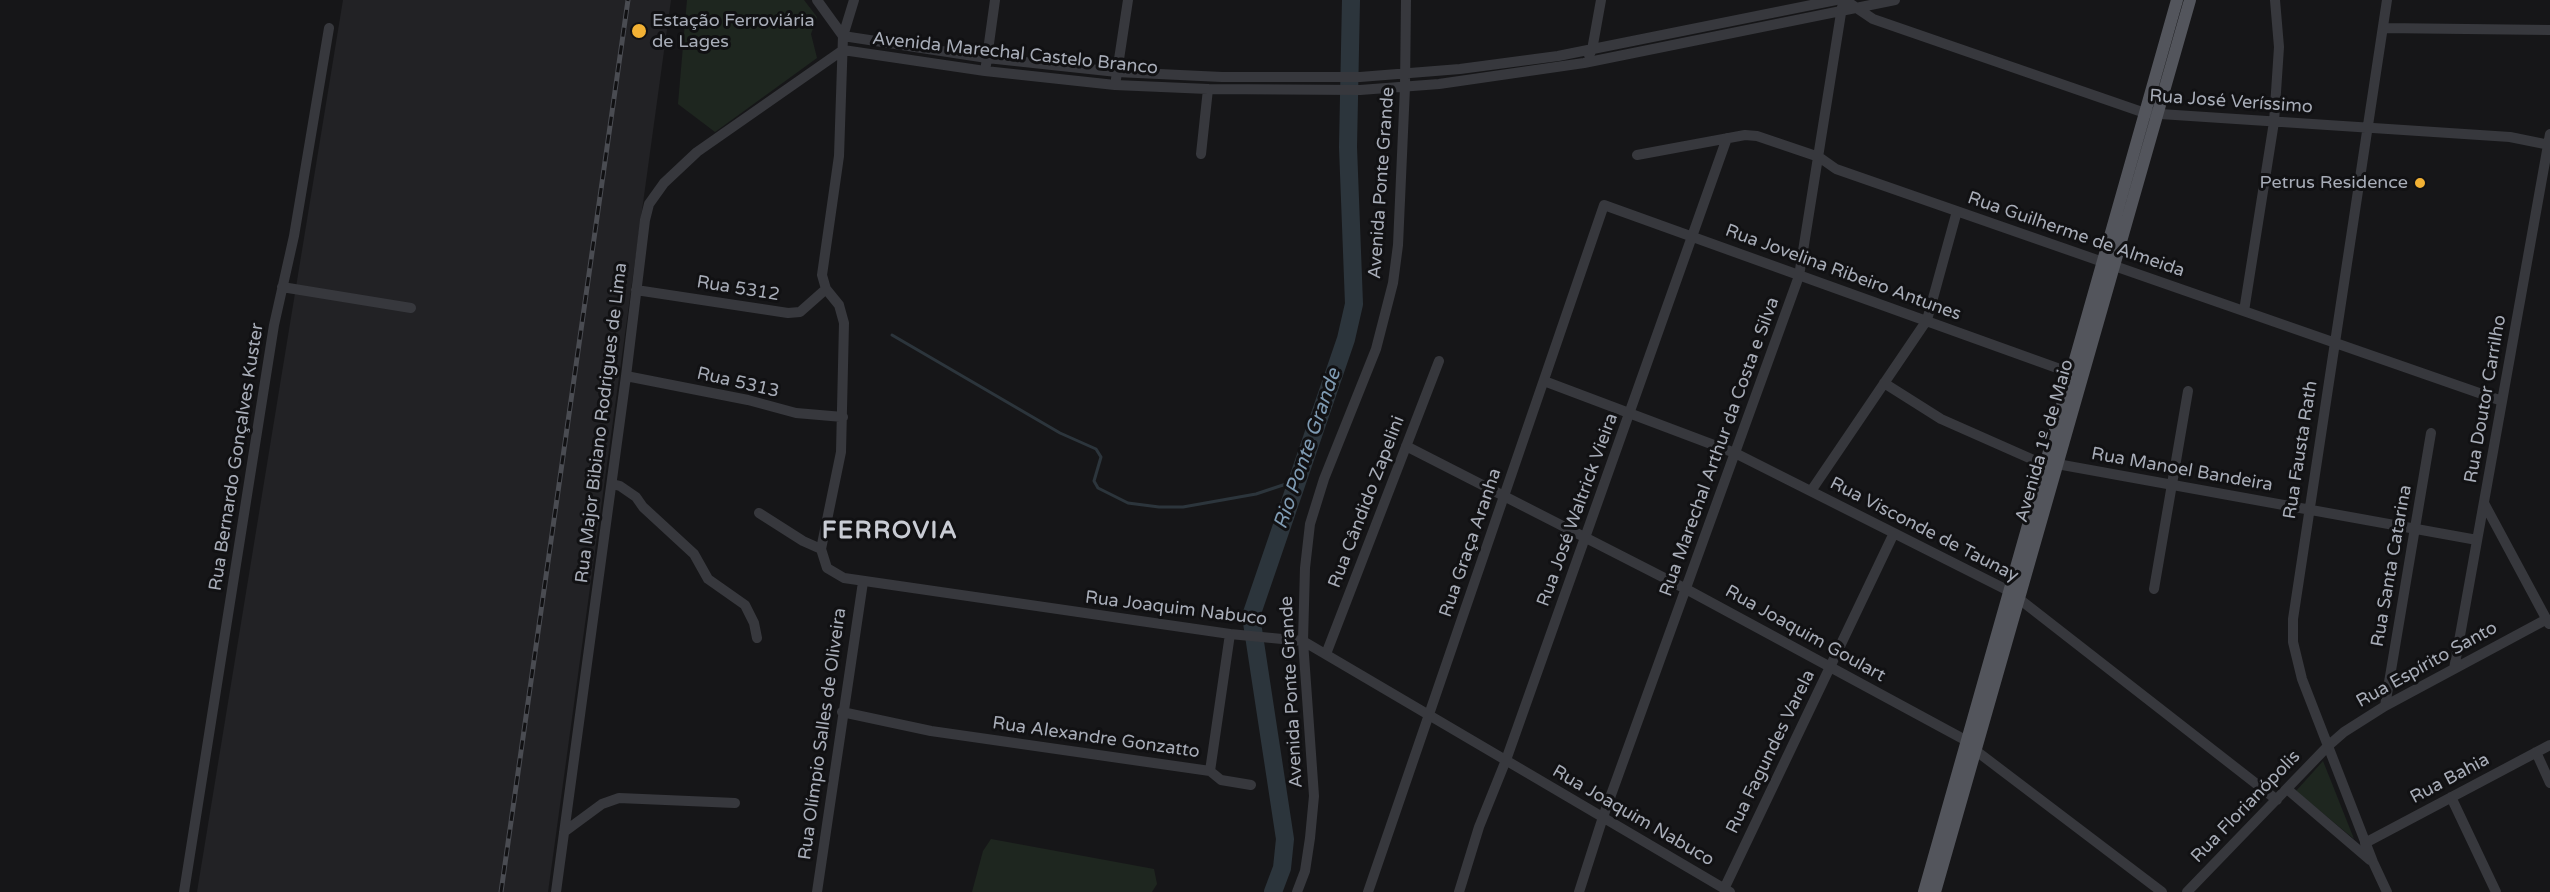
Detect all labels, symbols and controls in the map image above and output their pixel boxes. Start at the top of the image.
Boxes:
place label: Estação Ferroviária de Lages [652,10,815,52]
marker: Estação Ferroviária de Lages [630,22,648,40]
street label: Avenida Marechal Castelo Branco [871,28,1159,80]
street label: Avenida Ponte Grande [1365,86,1399,280]
street label: Rua José Veríssimo [2149,86,2313,118]
place label: Petrus Residence [2260,172,2408,194]
marker: Petrus Residence [2413,176,2427,190]
street label: Rua Guilherme de Almeida [1965,188,2187,282]
street label: Rua Jovelina Ribeiro Antunes [1722,220,1964,326]
street label: Rua Major Bibiano Rodrigues de Lima [572,262,632,584]
street label: Rua 5312 [695,272,781,306]
street label: Rua Marechal Arthur da Costa e Silva [1656,294,1784,600]
street label: Rua Doutor Carrilho [2461,313,2511,485]
street label: Rua Bernardo Gonçalves Kuster [205,322,269,592]
street label: Avenida 1º de Maio [2011,357,2079,525]
street label: Rua 5313 [695,363,781,403]
water label: Rio Ponte Grande [1269,366,1347,532]
street label: Rua Fausta Rath [2279,379,2323,521]
street label: Rua José Waltrick Vieira [1533,410,1623,610]
street label: Rua Cândido Zapelini [1324,413,1410,591]
street label: Rua Manoel Bandeira [2090,443,2274,497]
street label: Rua Graça Aranha [1435,466,1507,620]
street label: Rua Visconde de Taunay [1826,473,2022,587]
street label: Rua Santa Catarina [2367,483,2417,649]
district label: FERROVIA [822,518,958,546]
street label: Rua Joaquim Goulart [1721,581,1889,687]
street label: Rua Joaquim Nabuco [1084,587,1268,631]
street label: Avenida Ponte Grande [1276,595,1308,789]
street label: Rua Olímpio Salles de Oliveira [795,607,851,861]
street label: Rua Espírito Santo [2353,617,2501,713]
street label: Rua Fagundes Varela [1722,667,1820,837]
street label: Rua Alexandre Gonzatto [991,713,1201,763]
street label: Rua Florianópolis [2187,746,2305,868]
street label: Rua Bahia [2407,749,2493,809]
street label: Rua Joaquim Nabuco [1548,761,1718,871]

